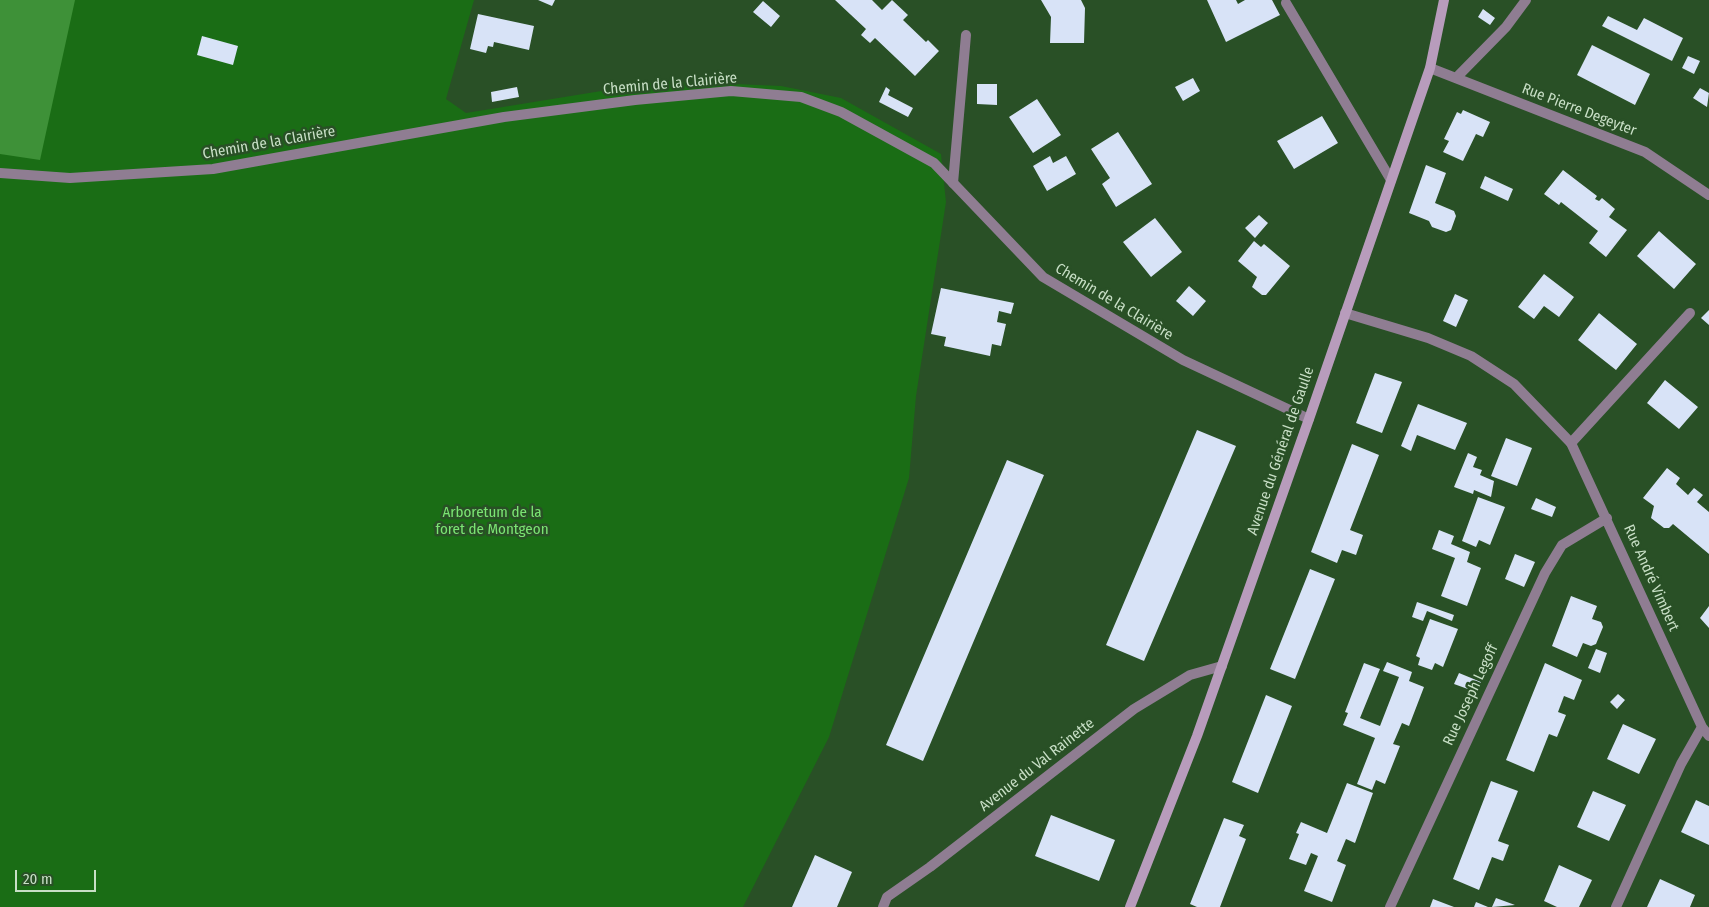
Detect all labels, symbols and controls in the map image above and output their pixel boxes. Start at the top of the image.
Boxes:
street label: Chemin de la Clairière [602,69,738,99]
street label: Rue Pierre Degeyter [1519,80,1639,140]
street label: Chemin de la Clairière [201,122,337,164]
street label: Chemin de la Clairière [1052,260,1176,344]
street label: Avenue du Général de Gaulle [1244,364,1318,538]
park label: Arboretum de la foret de Montgeon [435,504,549,539]
street label: Rue André Vimbert [1619,522,1683,634]
street label: Rue Joseph Legoff [1440,641,1502,749]
street label: Avenue du Val Rainette [976,714,1098,816]
scale bar [18,860,99,892]
text: 20 m [23,870,53,888]

